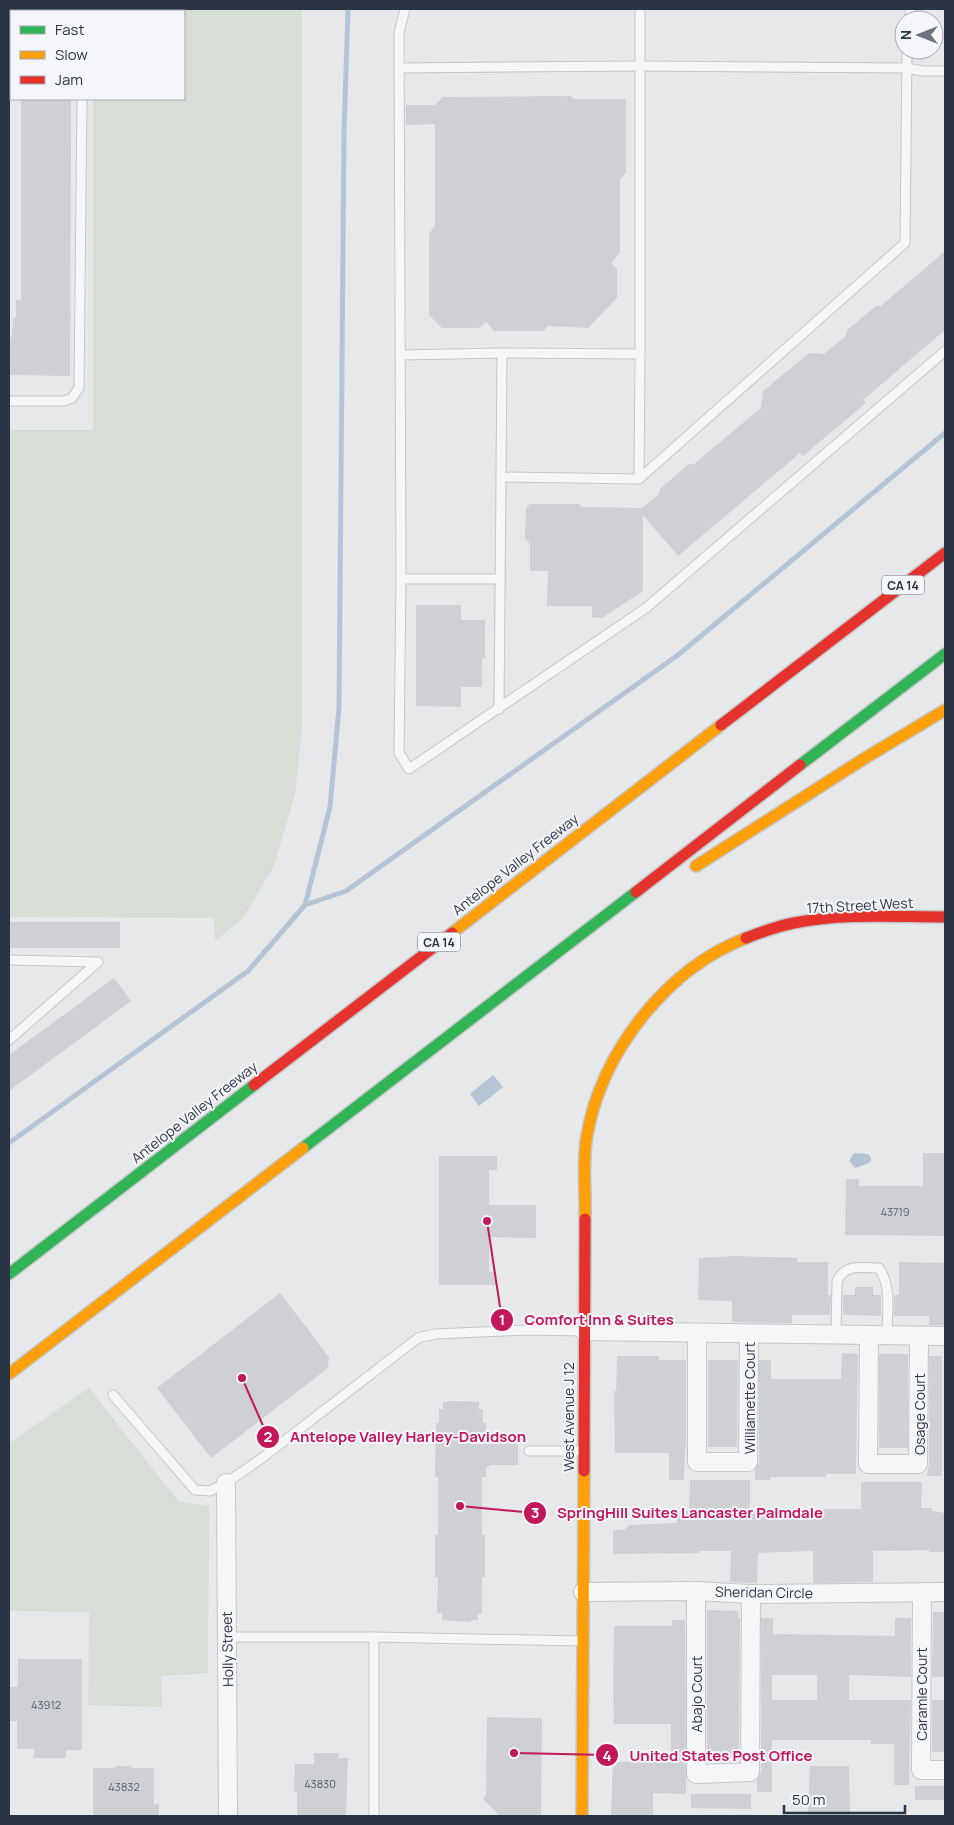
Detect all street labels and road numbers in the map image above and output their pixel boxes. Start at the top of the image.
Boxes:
road number: CA 14 [882,576,924,594]
street label: Antelope Valley Freeway [448,808,582,919]
street label: 17th Street West [806,893,914,917]
road number: CA 14 [418,932,460,952]
street label: Antelope Valley Freeway [127,1056,261,1167]
street label: Williamette Court [740,1341,759,1454]
street label: West Avenue J 12 [559,1362,578,1472]
street label: Osage Court [910,1373,929,1455]
street label: Sheridan Circle [715,1582,813,1602]
street label: Holly Street [217,1611,237,1687]
street label: Caramle Court [912,1647,931,1741]
street label: Abajo Court [687,1655,706,1732]

